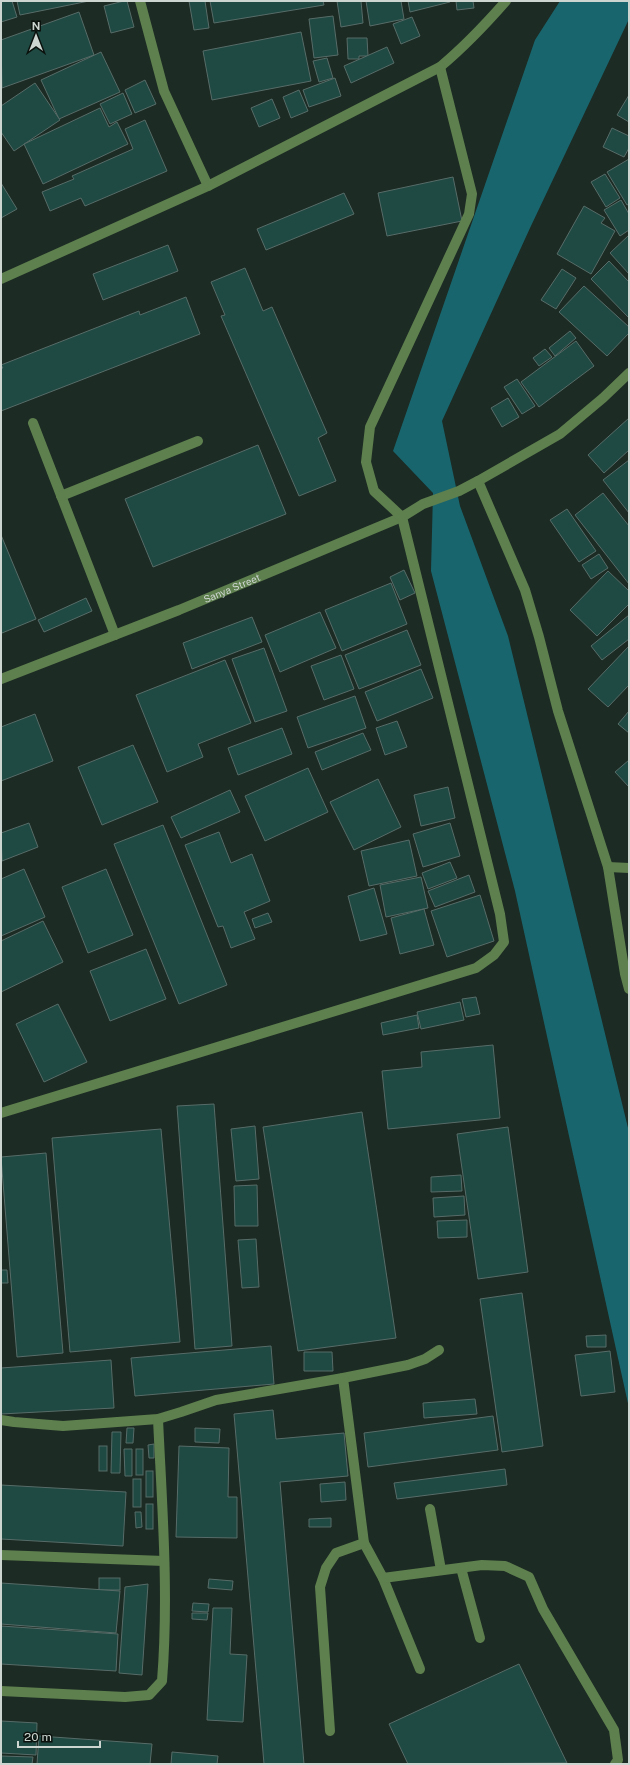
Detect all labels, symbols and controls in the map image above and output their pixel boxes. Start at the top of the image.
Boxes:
north arrow [16,16,56,56]
text: N [32,20,40,32]
street label: Sanya Street [202,571,262,605]
scale bar [18,1723,100,1749]
text: 20 m [24,1730,52,1744]

